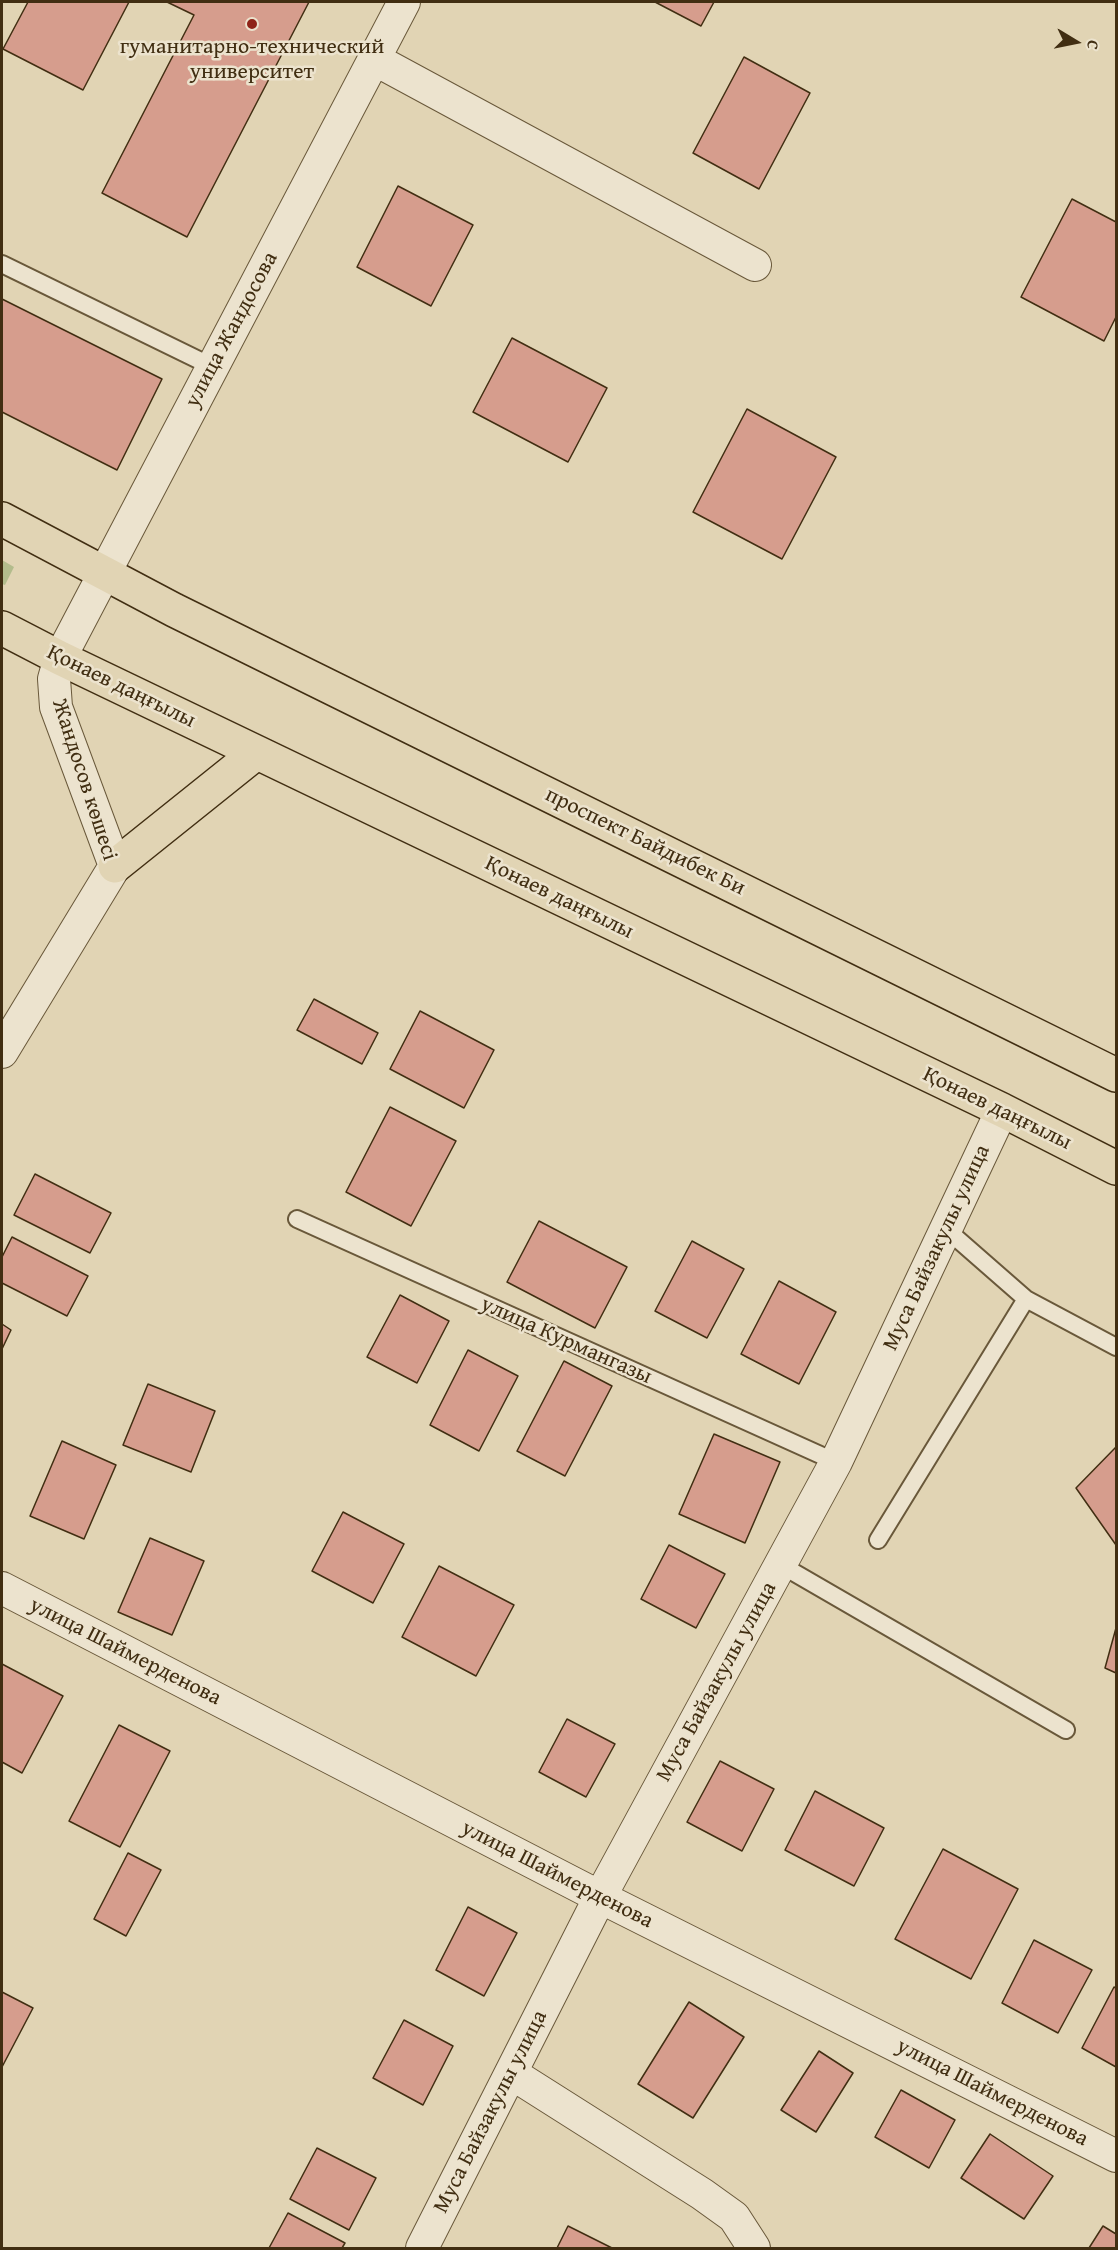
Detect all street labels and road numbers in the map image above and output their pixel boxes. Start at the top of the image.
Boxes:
street label: улица Жандосова [180,248,284,412]
street label: Қонаев даңғылы [42,640,200,734]
street label: Жандосов көшесі [45,696,123,864]
street label: проспект Байдибек Би [541,782,749,902]
street label: Қонаев даңғылы [480,851,638,945]
street label: Қонаев даңғылы [918,1062,1076,1156]
street label: Муса Байзакулы улица [878,1141,996,1355]
street label: улица Курмангазы [476,1291,656,1391]
street label: Муса Байзакулы улица [651,1578,783,1786]
street label: улица Шаймерденова [25,1592,225,1712]
street label: улица Шаймерденова [457,1815,657,1935]
street label: Муса Байзакулы улица [428,2006,554,2218]
street label: улица Шаймерденова [892,2033,1092,2153]

